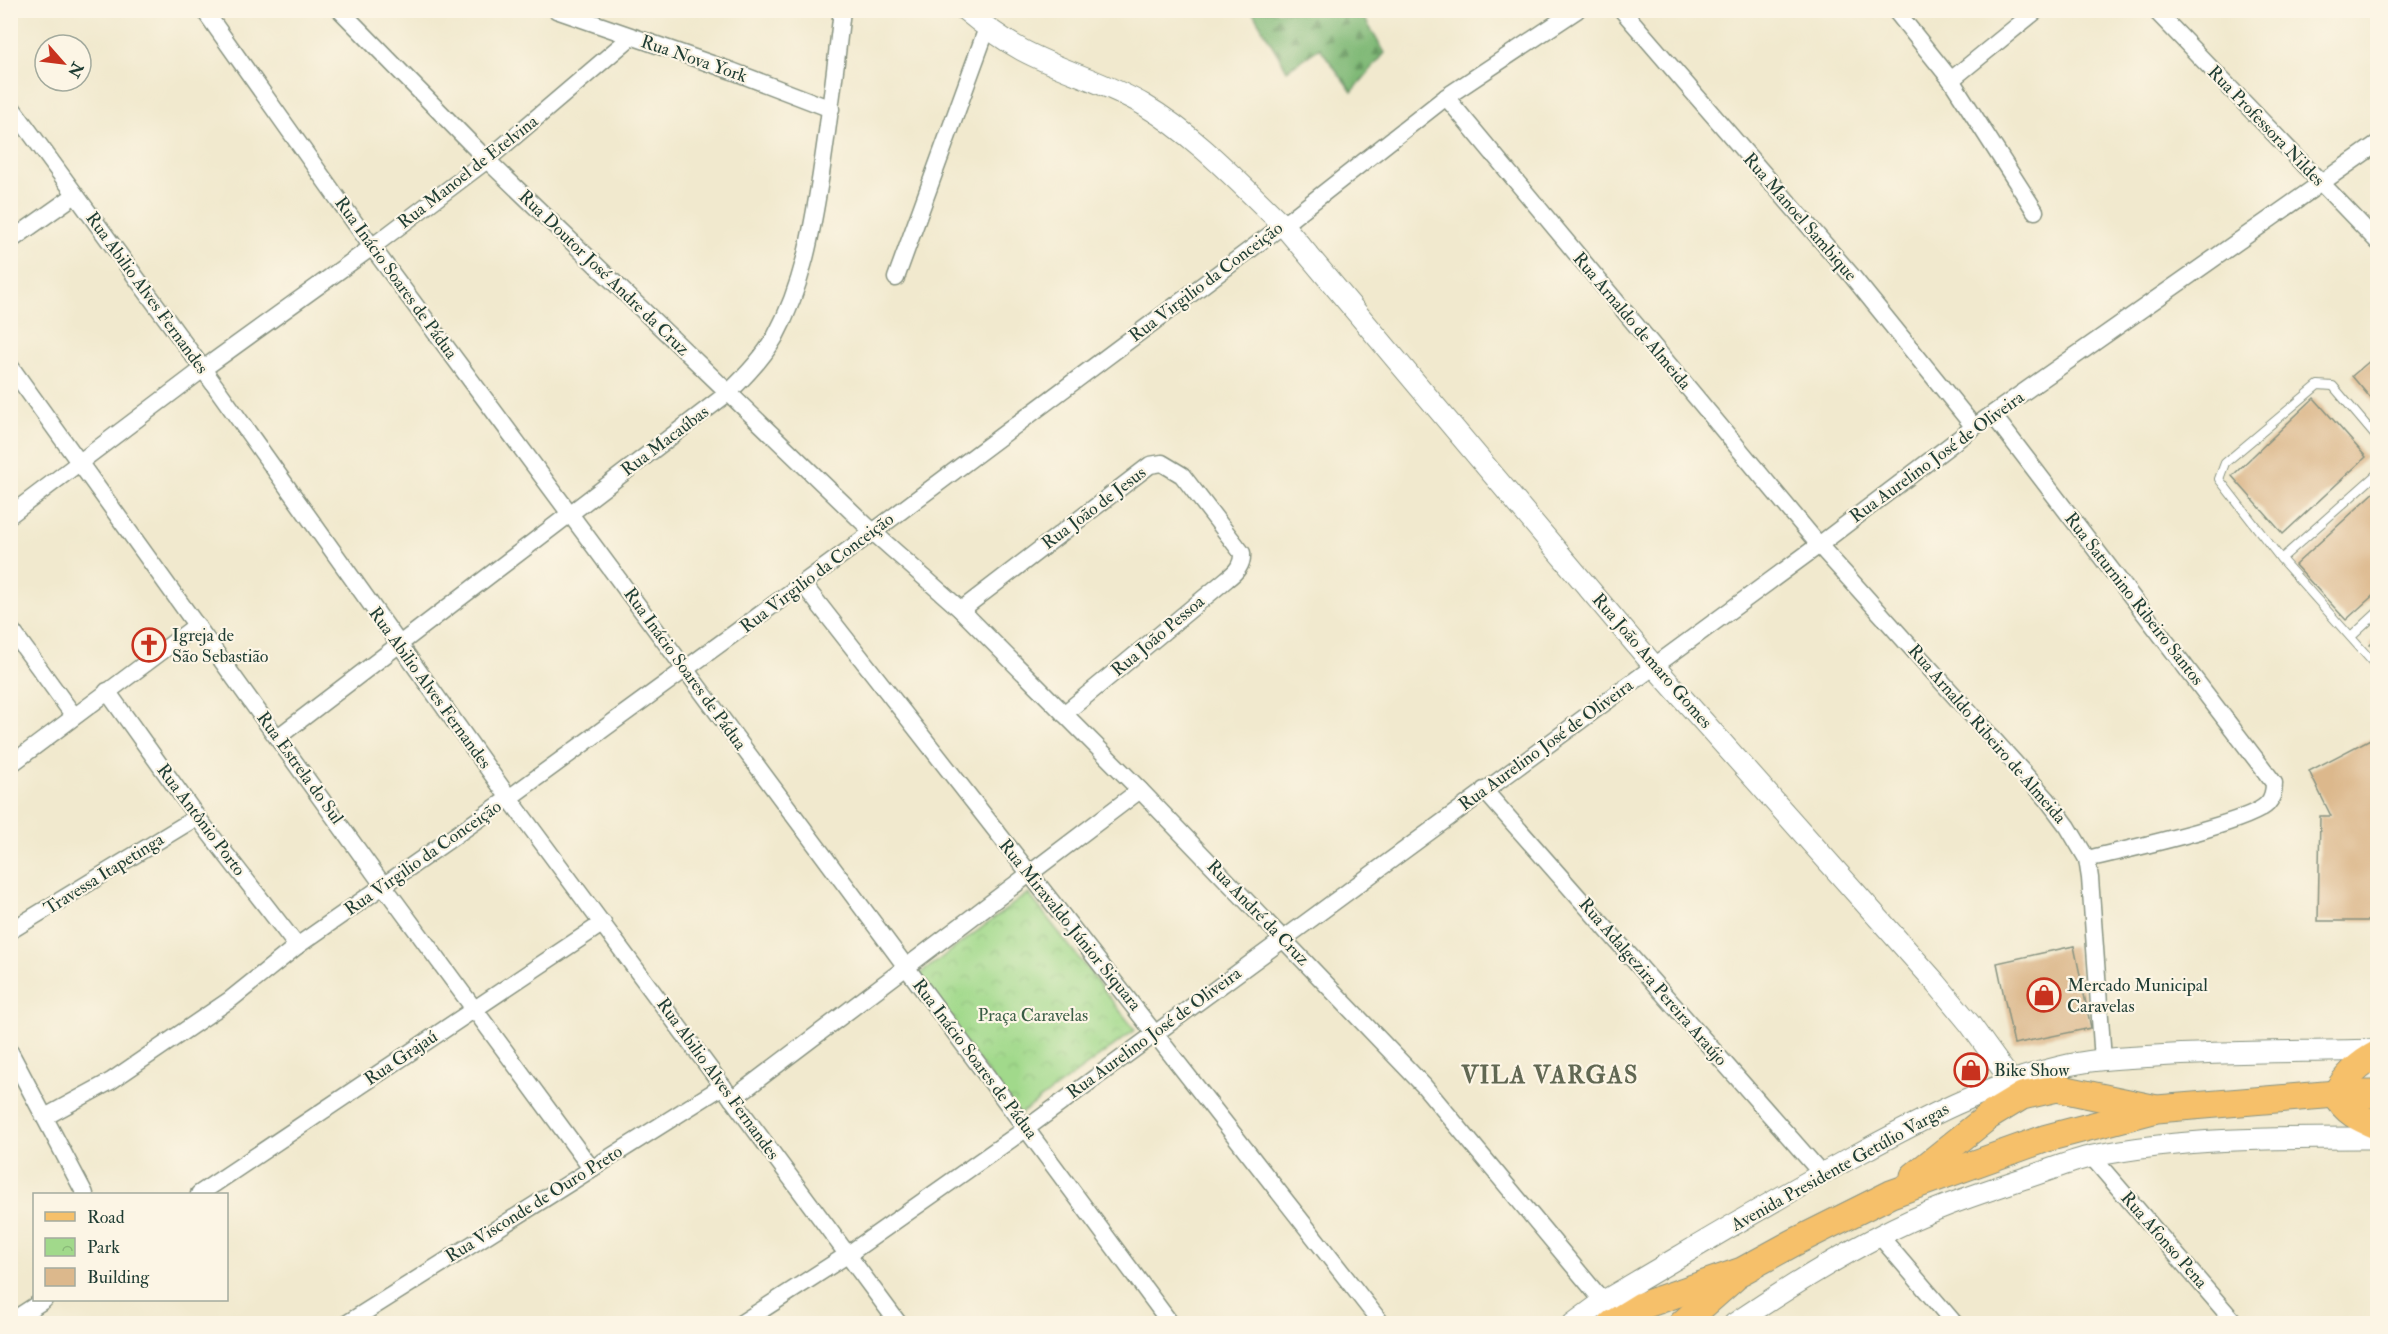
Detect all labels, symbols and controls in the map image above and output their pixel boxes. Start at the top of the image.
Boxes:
street label: Rua Nova York [638,30,750,88]
north arrow [33,33,93,93]
text: N [63,58,88,81]
street label: Rua Professora Nildes [2203,61,2329,191]
street label: Rua Manoel de Etelvina [393,110,543,234]
street label: Rua Manoel Sambique [1738,148,1862,286]
street label: Rua Doutor José Andre da Cruz [514,185,695,361]
street label: Rua Inácio Soares de Pádua [329,192,463,364]
street label: Rua Abilio Alves Fernandes [81,208,213,378]
street label: Rua Virgilio da Conceição [1125,216,1288,347]
street label: Rua Arnaldo de Almeida [1568,248,1697,395]
street label: Rua Aurelino José de Oliveira [1845,386,2029,528]
street label: Rua Macaúbas [616,400,714,482]
street label: Rua João de Jesus [1037,461,1151,555]
street label: Rua Virgilio da Conceição [736,507,899,638]
street label: Rua Saturnino Ribeiro Santos [2059,508,2209,690]
street label: Rua Inácio Soares de Pádua [618,583,752,755]
street label: Rua João Amaro Gomes [1587,589,1717,733]
street label: Rua João Pessoa [1107,590,1210,682]
street label: Rua Abilio Alves Fernandes [364,603,496,773]
place label: Igreja de São Sebastião [172,624,269,668]
church icon: Igreja de São Sebastião [131,627,167,663]
street label: Rua Arnaldo Ribeiro de Almeida [1903,640,2072,829]
street label: Rua Aurelino José de Oliveira [1454,674,1638,816]
street label: Rua Estrela do Sul [252,707,349,829]
street label: Rua Antônio Porto [151,759,251,881]
street label: Rua Virgilio da Conceição [340,795,506,921]
street label: Travessa Itapetinga [40,828,169,920]
street label: Rua Miravaldo Júnior Siquara [994,834,1147,1016]
street label: Rua André da Cruz [1202,855,1315,971]
street label: Rua Adalgezira Pereira Araújo [1574,893,1733,1071]
street label: Rua Aurelino José de Oliveira [1062,962,1246,1104]
street label: Rua Inácio Soares de Pádua [907,974,1043,1144]
place label: Mercado Municipal Caravelas [2067,974,2208,1018]
shop icon: Mercado Municipal Caravelas [2026,977,2062,1013]
street label: Rua Abilio Alves Fernandes [652,994,784,1164]
park label: Praça Caravelas [978,1004,1088,1027]
street label: Rua Grajaú [360,1025,442,1091]
shop icon: Bike Show [1953,1052,1989,1088]
place label: Bike Show [1994,1059,2070,1082]
district label: VILA VARGAS [1460,1060,1639,1091]
street label: Avenida Presidente Getúlio Vargas [1726,1097,1953,1237]
street label: Rua Visconde de Ouro Preto [441,1140,627,1268]
street label: Rua Afonso Pena [2116,1187,2213,1294]
legend [33,1193,228,1301]
text: Road [87,1206,125,1229]
text: Park [87,1236,120,1259]
text: Building [87,1266,150,1289]

